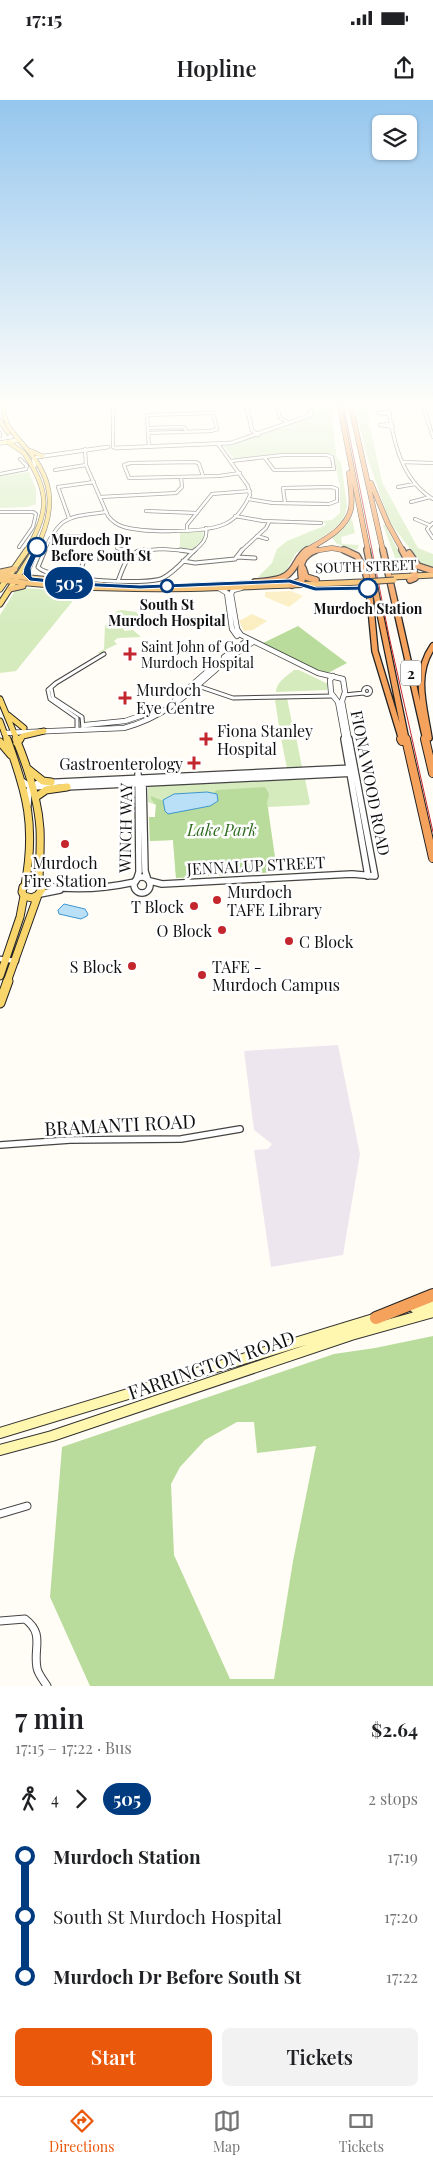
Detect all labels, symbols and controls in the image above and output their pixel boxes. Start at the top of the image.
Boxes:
text: 17:15 [25,5,62,31]
text: Hopline [176,53,257,83]
icon: back [15,54,43,82]
icon: share [390,54,418,82]
map controls [372,115,417,160]
button: layers [372,115,417,160]
place label: Murdoch Dr Before South St [51,530,151,565]
marker: Murdoch Dr Before South St [27,537,47,557]
street label: SOUTH STREET [315,555,417,577]
line badge: 505 [40,567,98,599]
text: 505 [55,571,83,595]
marker: Murdoch Station [358,578,378,598]
marker: South St Murdoch Hospital [160,579,174,593]
place label: South St Murdoch Hospital [108,595,226,630]
place label: Murdoch Station [314,599,423,618]
place label: Saint John of God Murdoch Hospital [141,637,254,672]
marker: Saint John of God Murdoch Hospital [123,647,137,661]
road number: 2 [401,660,421,686]
place label: Murdoch Eye Centre [136,679,215,718]
marker: Murdoch Eye Centre [118,691,132,705]
street label: FIONA WOOD ROAD [347,709,395,857]
place label: Fiona Stanley Hospital [217,720,313,759]
marker: Fiona Stanley Hospital [199,732,213,746]
place label: Gastroenterology [59,753,183,774]
marker: Gastroenterology [187,756,201,770]
street label: WINCH WAY [114,782,136,874]
park label: Lake Park [186,819,257,840]
marker: Murdoch Fire Station [59,838,71,850]
street label: JENNALUP STREET [185,851,326,879]
place label: Murdoch Fire Station [23,852,107,891]
place label: Murdoch TAFE Library [227,881,322,920]
marker: Murdoch TAFE Library [211,894,223,906]
place label: T Block [131,896,184,917]
marker: T Block [188,900,200,912]
place label: O Block [157,920,212,941]
marker: O Block [216,924,228,936]
place label: C Block [299,931,354,952]
marker: C Block [283,935,295,947]
place label: S Block [70,956,122,977]
place label: TAFE - Murdoch Campus [212,956,340,995]
marker: S Block [126,960,138,972]
marker: TAFE - Murdoch Campus [196,969,208,981]
street label: BRAMANTI ROAD [44,1107,196,1141]
street label: FARRINGTON ROAD [124,1323,298,1405]
text: 7 min [15,1699,84,1736]
text: $2.64 [371,1716,418,1742]
text: 17:15 – 17:22 · Bus [15,1737,132,1758]
icon: walk [15,1785,43,1813]
icon: forward [67,1785,95,1813]
text: 505 [113,1787,141,1811]
text: 4 [51,1788,59,1809]
text: 2 stops [368,1788,418,1809]
text: Murdoch Station [53,1843,201,1869]
text: 17:19 [387,1846,418,1867]
text: South St Murdoch Hospital [53,1903,282,1929]
text: 17:20 [384,1906,418,1927]
text: Murdoch Dr Before South St [53,1963,301,1989]
text: 17:22 [386,1966,418,1987]
button: Start [15,2028,212,2086]
button: Tickets [222,2028,418,2086]
tab: Directions [49,2107,114,2156]
tab: Map [213,2107,241,2156]
tab: Tickets [339,2107,384,2156]

